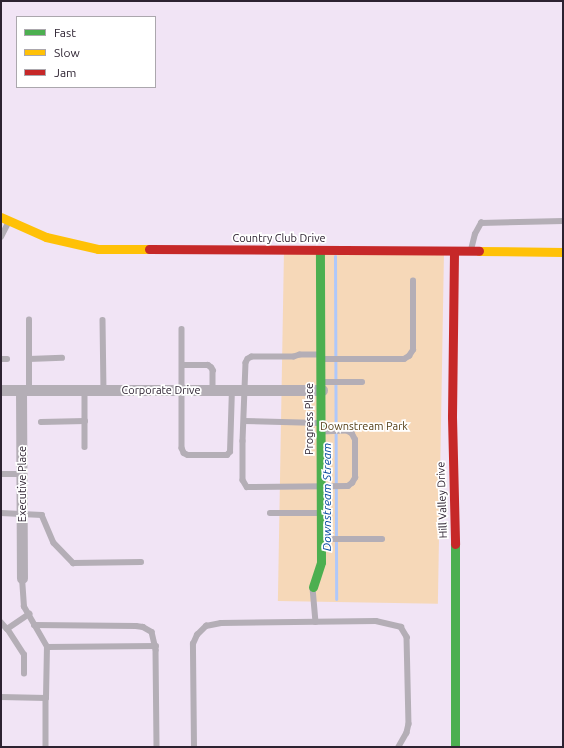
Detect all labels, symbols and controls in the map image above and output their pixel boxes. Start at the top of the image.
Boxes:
legend [16,16,156,88]
text: Fast [54,26,76,39]
text: Slow [54,46,80,59]
text: Jam [54,66,76,79]
street label: Country Club Drive [232,231,326,245]
street label: Corporate Drive [122,383,200,397]
street label: Progress Place [302,383,316,455]
park label: Downstream Park [320,419,408,433]
water label: Downstream Stream [320,443,334,551]
street label: Executive Place [15,446,29,522]
street label: Hill Valley Drive [434,461,450,539]

